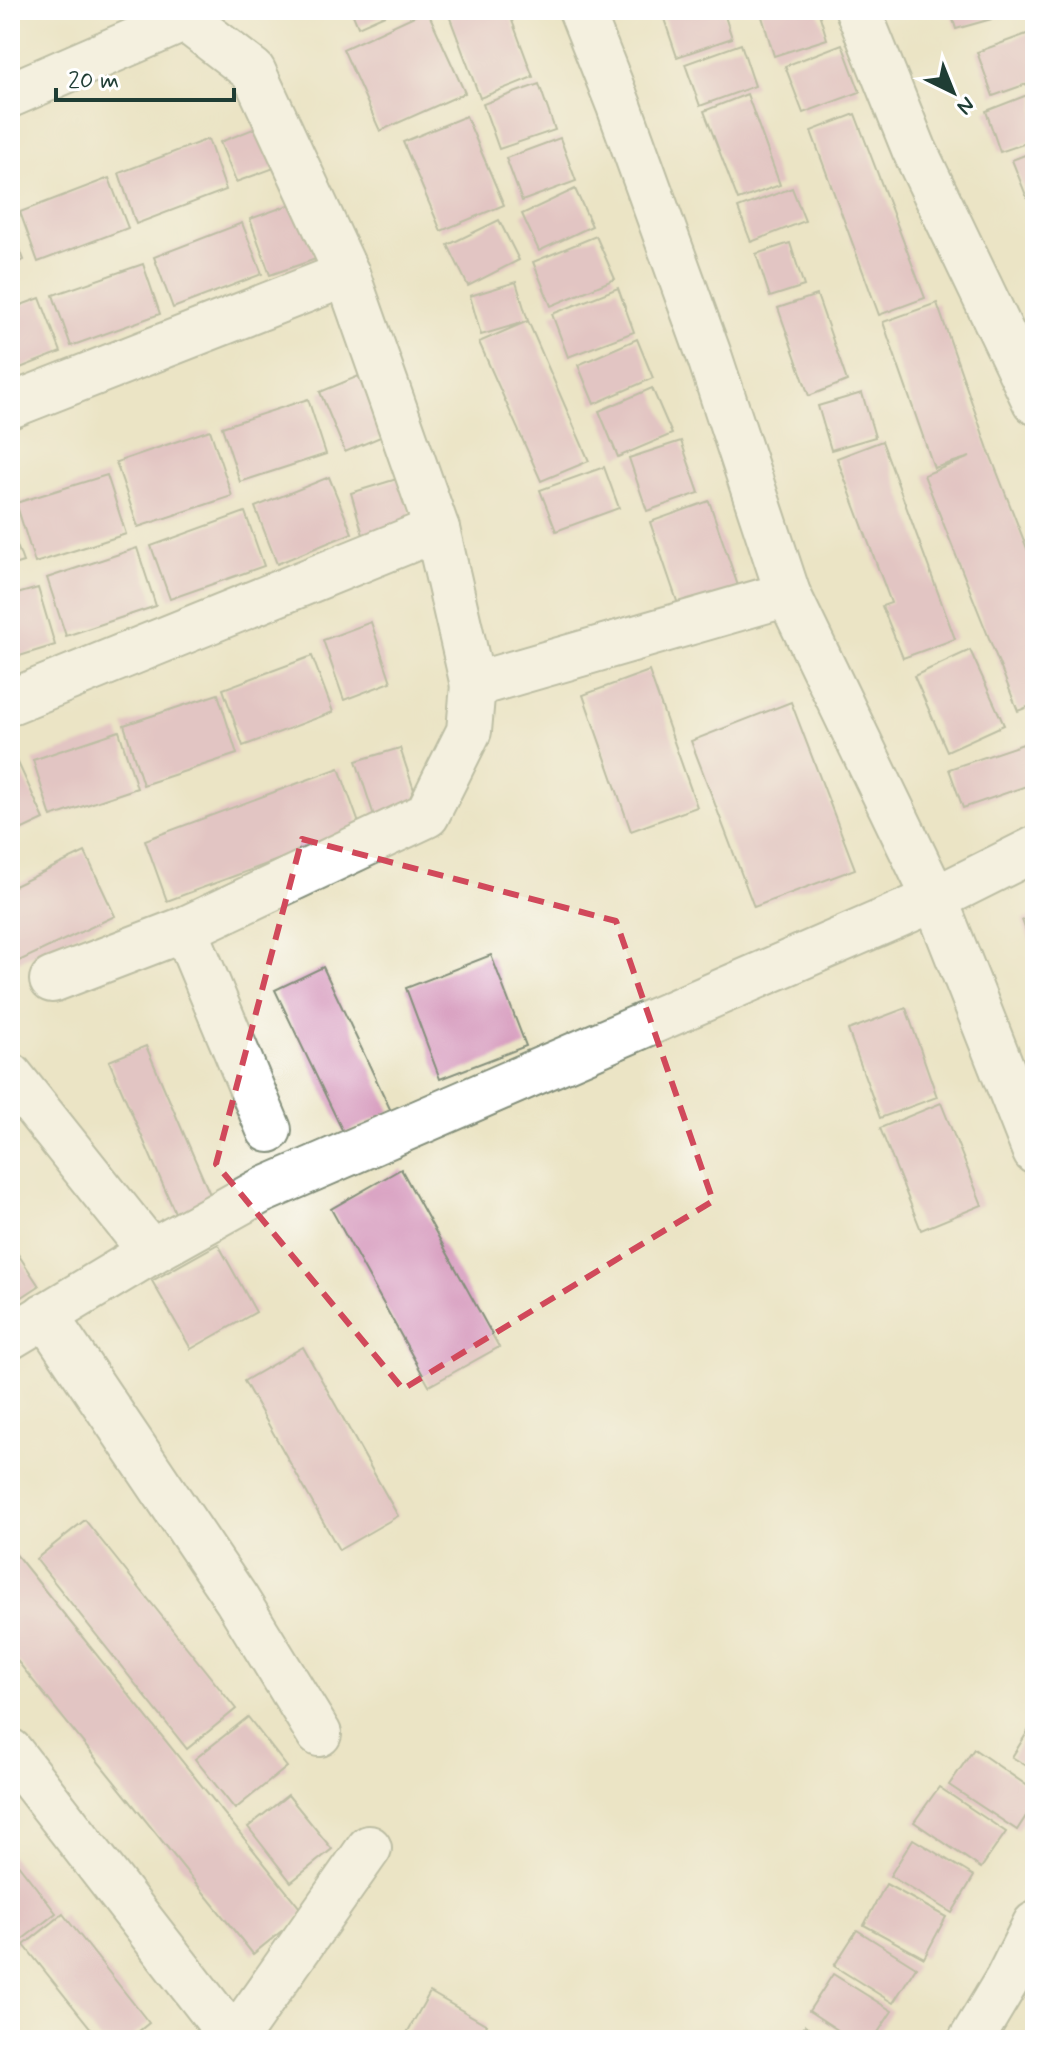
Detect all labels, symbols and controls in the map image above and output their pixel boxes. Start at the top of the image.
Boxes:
scale bar [56,52,234,102]
north arrow [913,52,993,132]
text: 20 m [68,66,119,97]
text: N [950,90,980,120]

